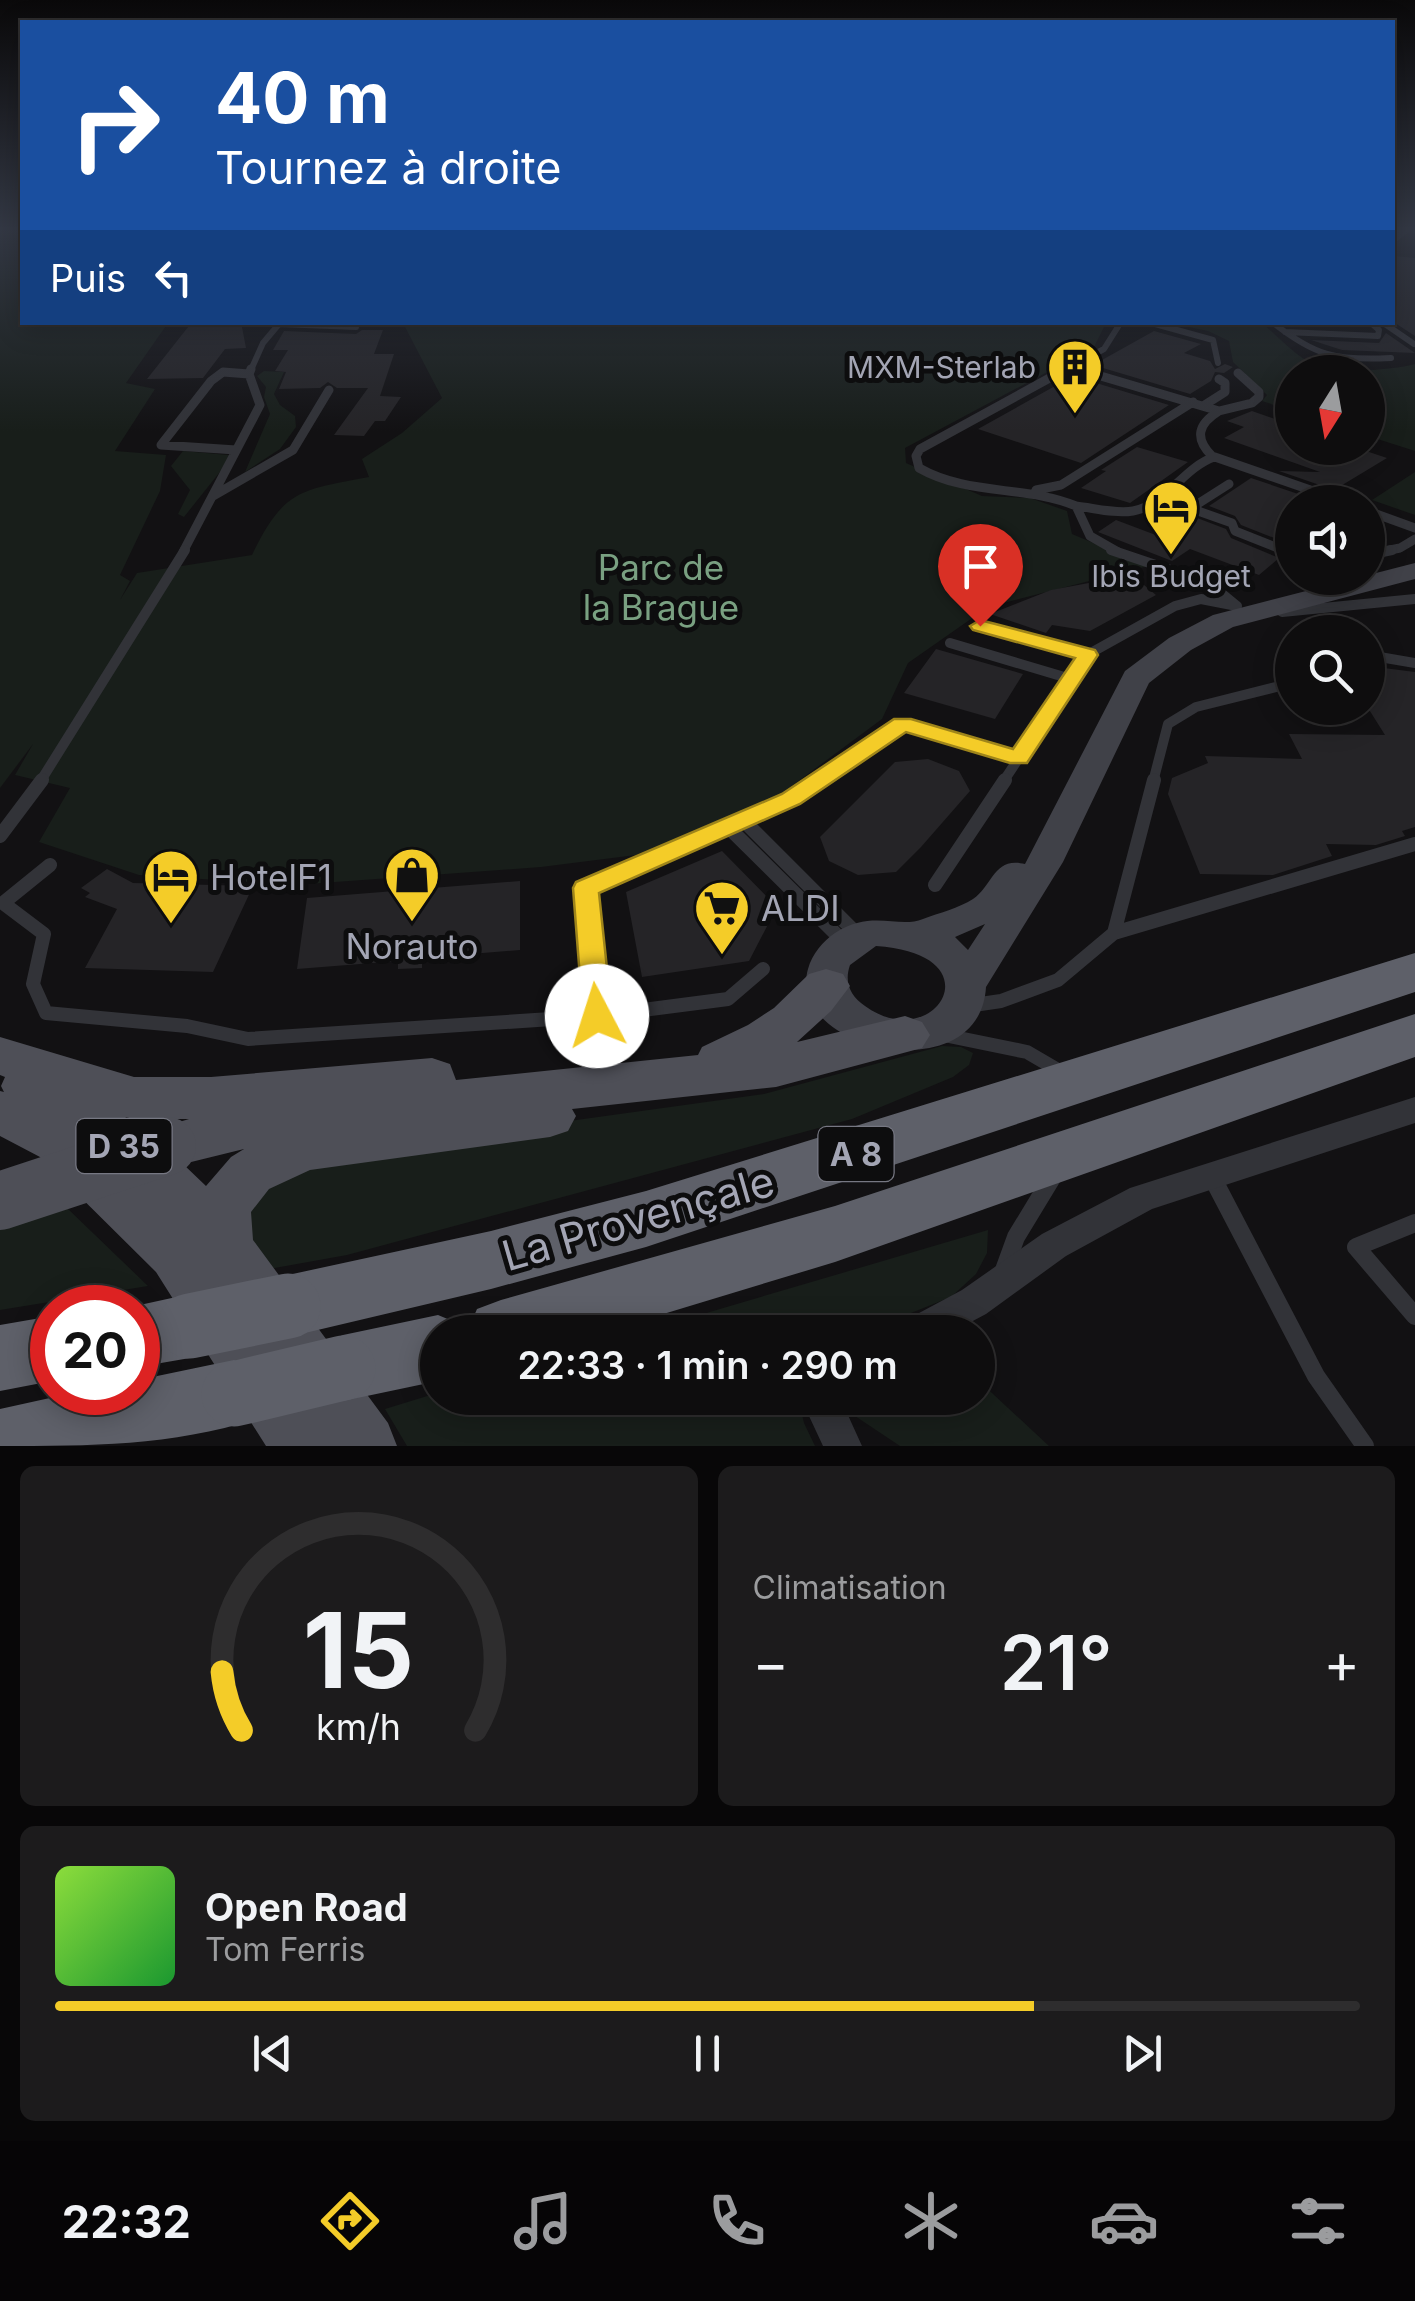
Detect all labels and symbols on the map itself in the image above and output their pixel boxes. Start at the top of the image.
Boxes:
building icon: MXM-Sterlab [1045,337,1105,416]
place label: MXM-Sterlab [847,349,1036,385]
north arrow [1275,355,1385,465]
hotel icon: Ibis Budget [1141,478,1201,557]
pin [938,524,1023,627]
park label: Parc de la Brague [583,546,739,628]
place label: Ibis Budget [1091,558,1251,594]
shop icon: Norauto [382,845,442,924]
hotel icon: HotelF1 [141,847,201,926]
place label: HotelF1 [210,856,332,898]
supermarket icon: ALDI [692,878,752,957]
place label: ALDI [761,887,840,929]
place label: Norauto [346,925,478,967]
position arrow [545,964,649,1068]
road number: D 35 [76,1119,172,1173]
road number: A 8 [818,1127,894,1181]
street label: La Provençale [496,1155,780,1281]
speed limit sign: 20 [30,1285,160,1415]

